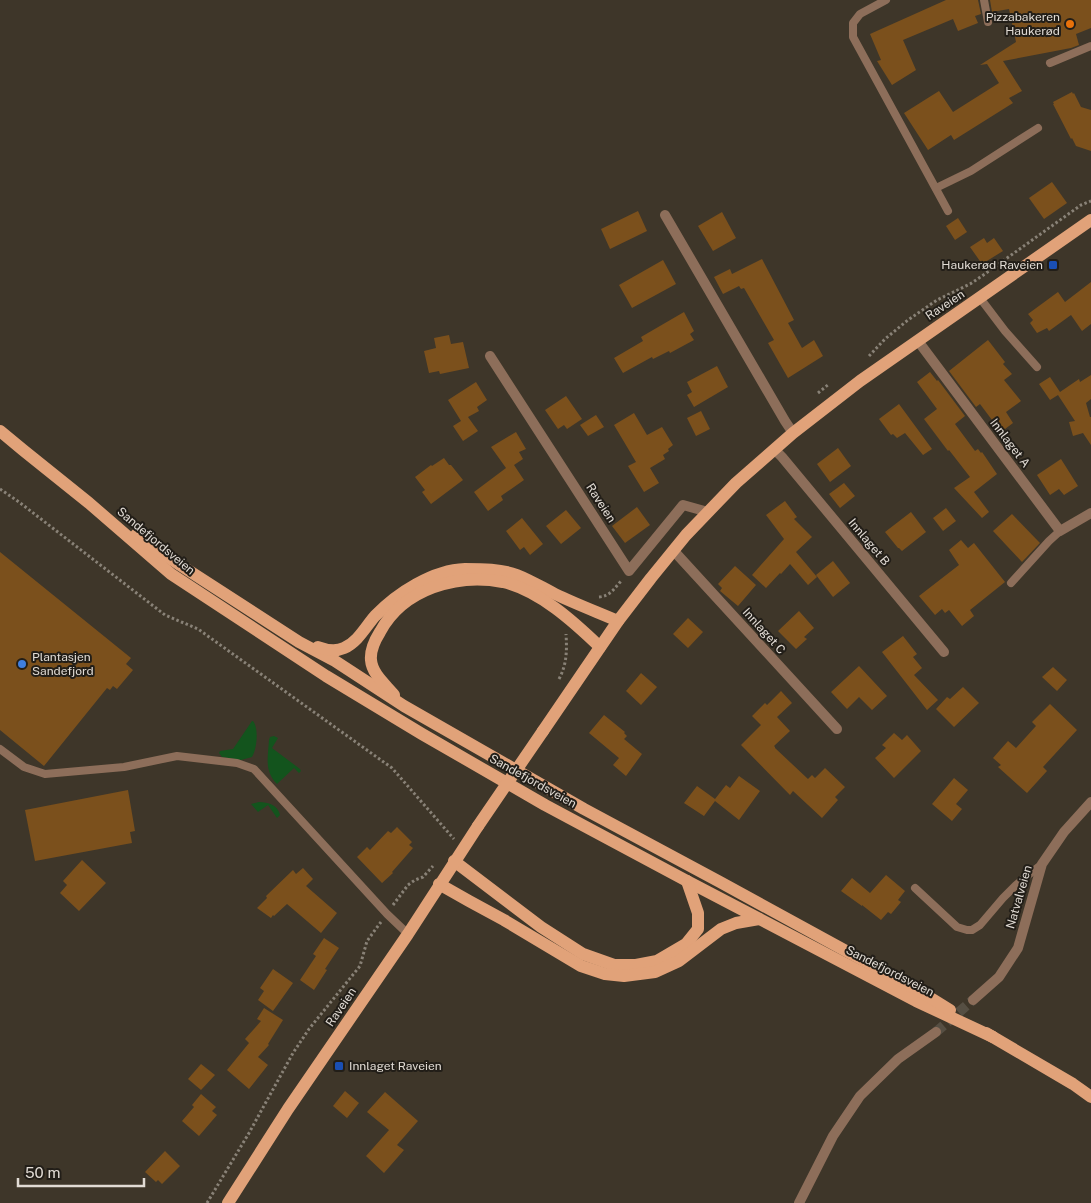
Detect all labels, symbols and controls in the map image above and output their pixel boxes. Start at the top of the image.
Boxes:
place label: Pizzabakeren Haukerød [986,10,1060,38]
marker: Pizzabakeren Haukerød [1064,18,1076,30]
place label: Haukerød Raveien [941,258,1043,272]
marker: Haukerød Raveien [1047,259,1059,271]
street label: Raveien [923,287,967,323]
street label: Innlaget A [987,416,1033,470]
street label: Raveien [583,481,619,525]
street label: Sandefjordsveien [114,504,198,578]
street label: Innlaget B [845,516,893,568]
street label: Innlaget C [740,605,788,657]
place label: Plantasjen Sandefjord [32,650,94,678]
marker: Plantasjen Sandefjord [16,658,28,670]
street label: Sandefjordsveien [487,751,579,811]
street label: Natvalveien [1003,864,1035,930]
street label: Sandefjordsveien [844,943,937,999]
street label: Raveien [323,985,359,1029]
place label: Innlaget Raveien [349,1059,442,1073]
marker: Innlaget Raveien [333,1060,345,1072]
scale bar [18,1156,144,1188]
text: 50 m [25,1164,60,1181]

